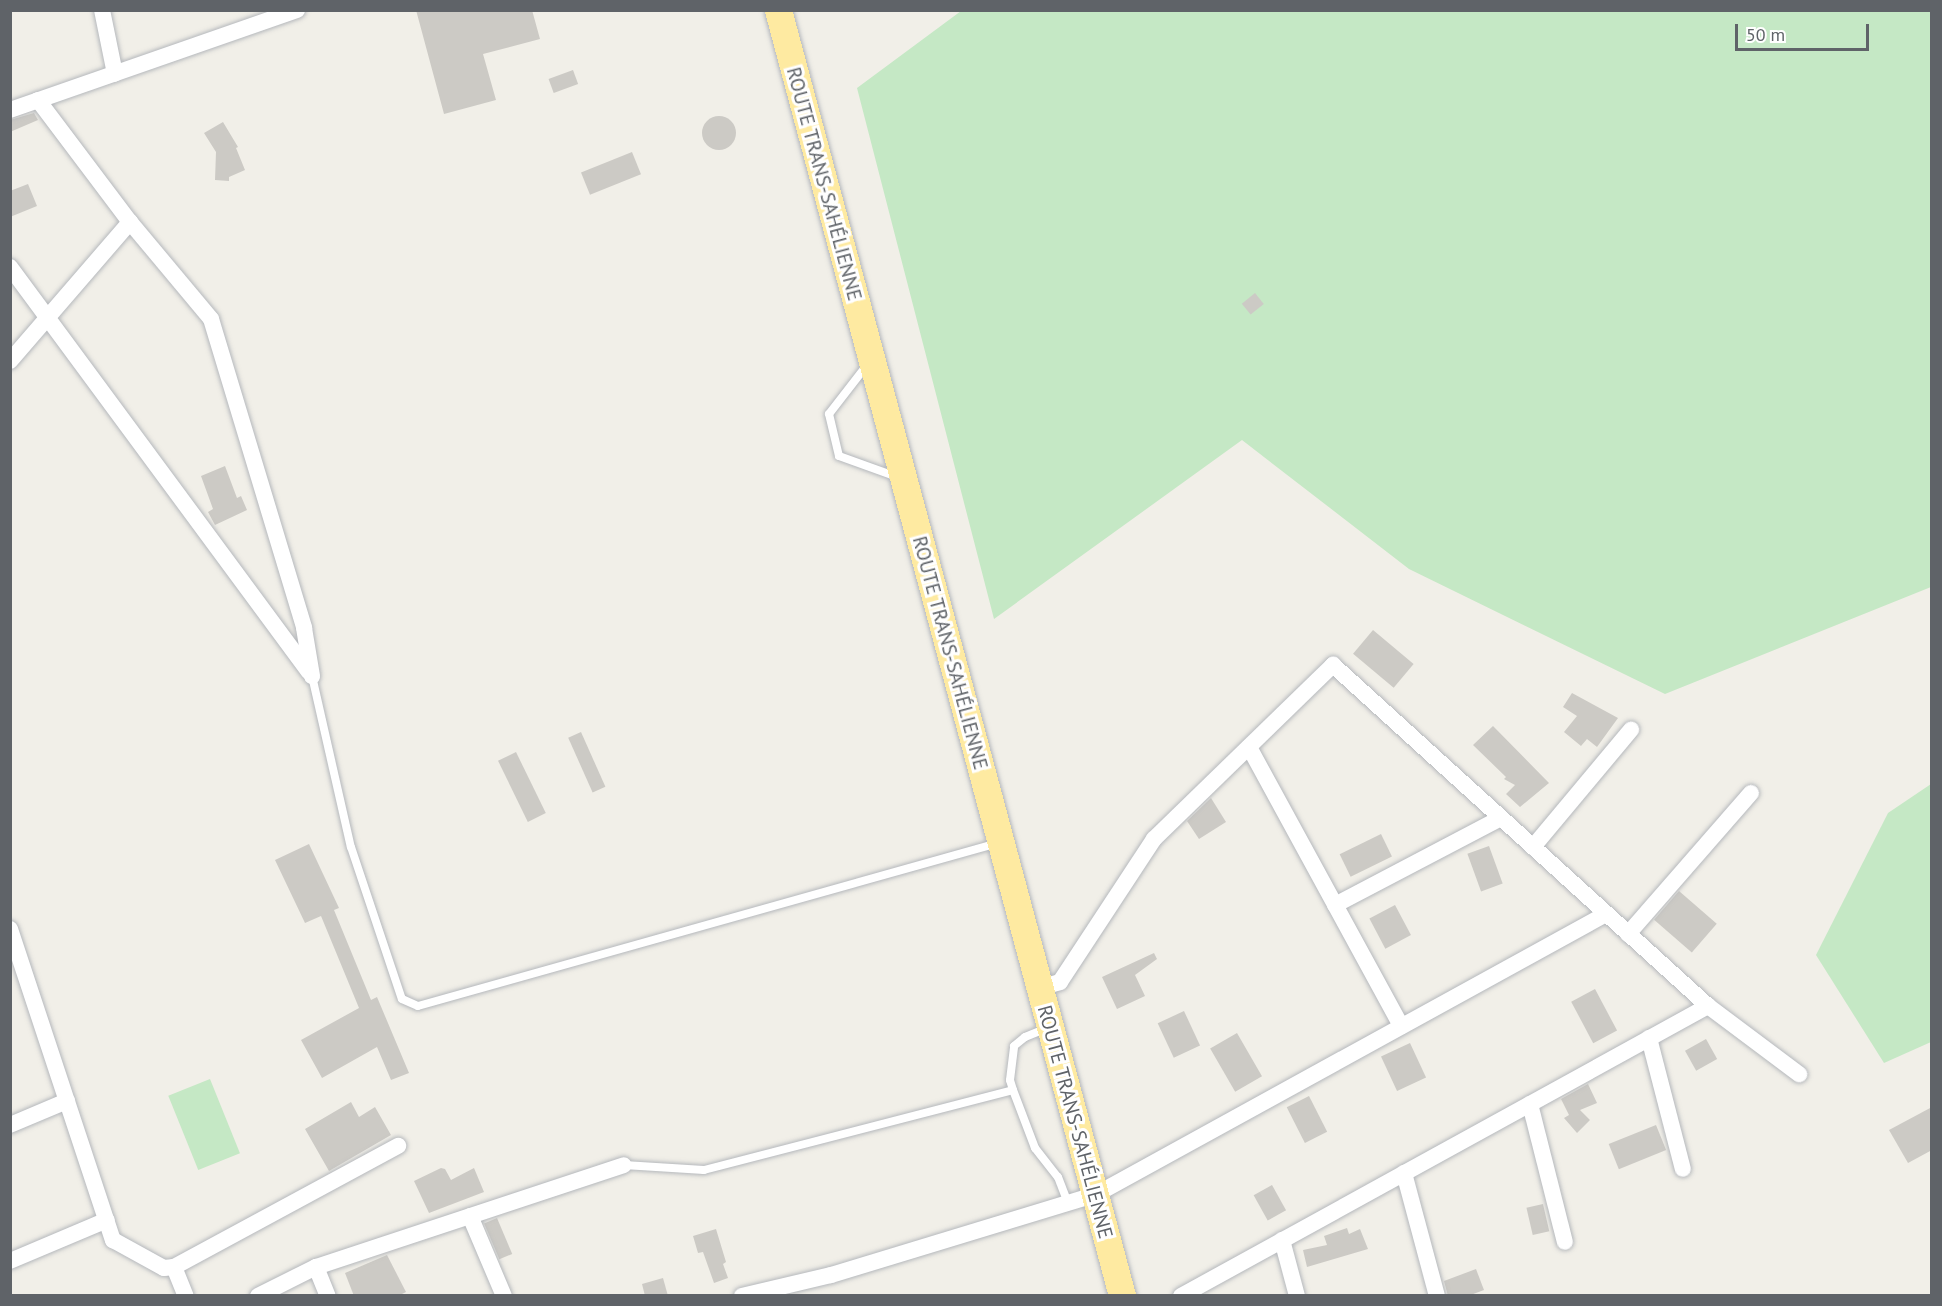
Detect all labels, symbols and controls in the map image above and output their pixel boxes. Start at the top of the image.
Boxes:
scale bar [1738,12,1872,50]
text: 50 m [1746,23,1785,46]
street label: ROUTE TRANS-SAHÉLIENNE [781,64,867,304]
street label: ROUTE TRANS-SAHÉLIENNE [907,533,993,773]
street label: ROUTE TRANS-SAHÉLIENNE [1032,1002,1118,1242]

